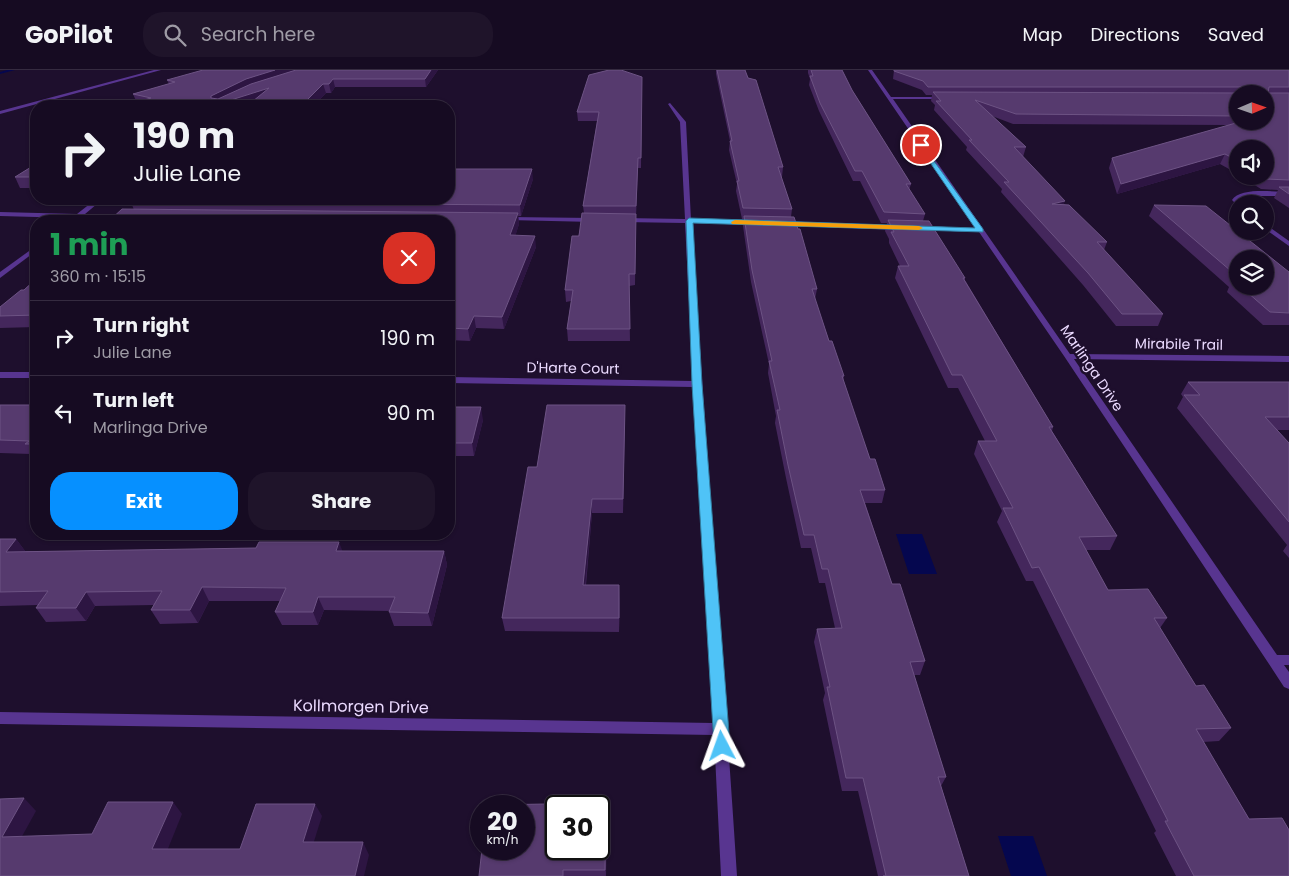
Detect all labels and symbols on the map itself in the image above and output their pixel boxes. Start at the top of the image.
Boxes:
north arrow [1229,85,1274,130]
pin [900,124,942,166]
street label: Marlinga Drive [1056,321,1129,415]
street label: Mirabile Trail [1135,333,1223,355]
street label: D'Harte Court [526,357,620,379]
street label: Kollmorgen Drive [293,694,429,719]
position arrow [695,719,747,771]
speed limit sign: 30 [545,795,610,860]

